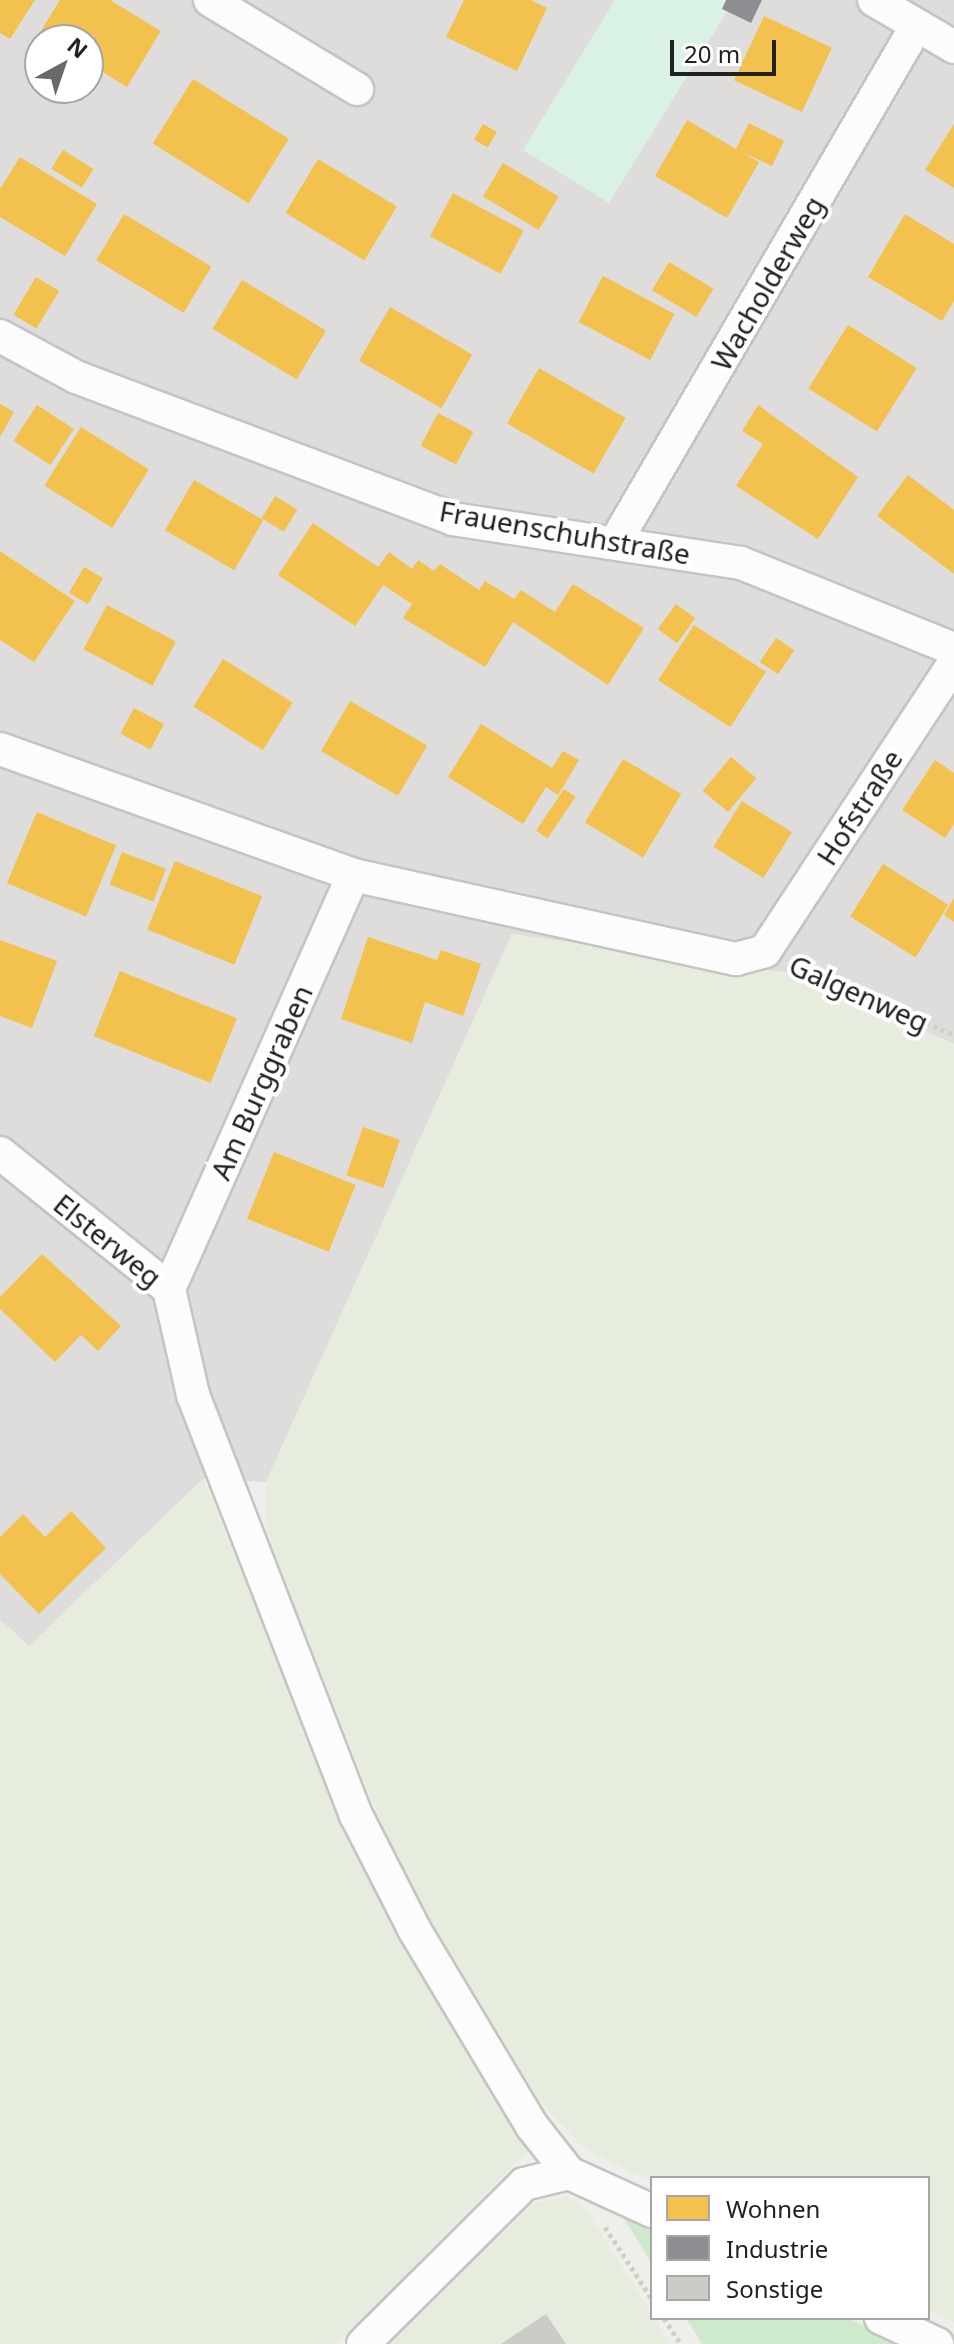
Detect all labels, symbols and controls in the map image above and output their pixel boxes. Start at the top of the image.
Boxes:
north arrow [24,24,104,104]
scale bar [674,24,780,74]
text: N [62,30,95,64]
text: 20 m [684,37,740,70]
street label: Wacholderweg [704,190,830,376]
street label: Frauenschuhstraße [437,493,693,571]
street label: Hofstraße [809,743,909,871]
street label: Galgenweg [784,947,934,1039]
street label: Am Burggraben [203,979,319,1185]
street label: Elsterweg [47,1186,169,1294]
legend [650,2176,930,2320]
text: Wohnen [726,2192,820,2225]
text: Industrie [726,2232,828,2265]
text: Sonstige [726,2272,823,2305]

